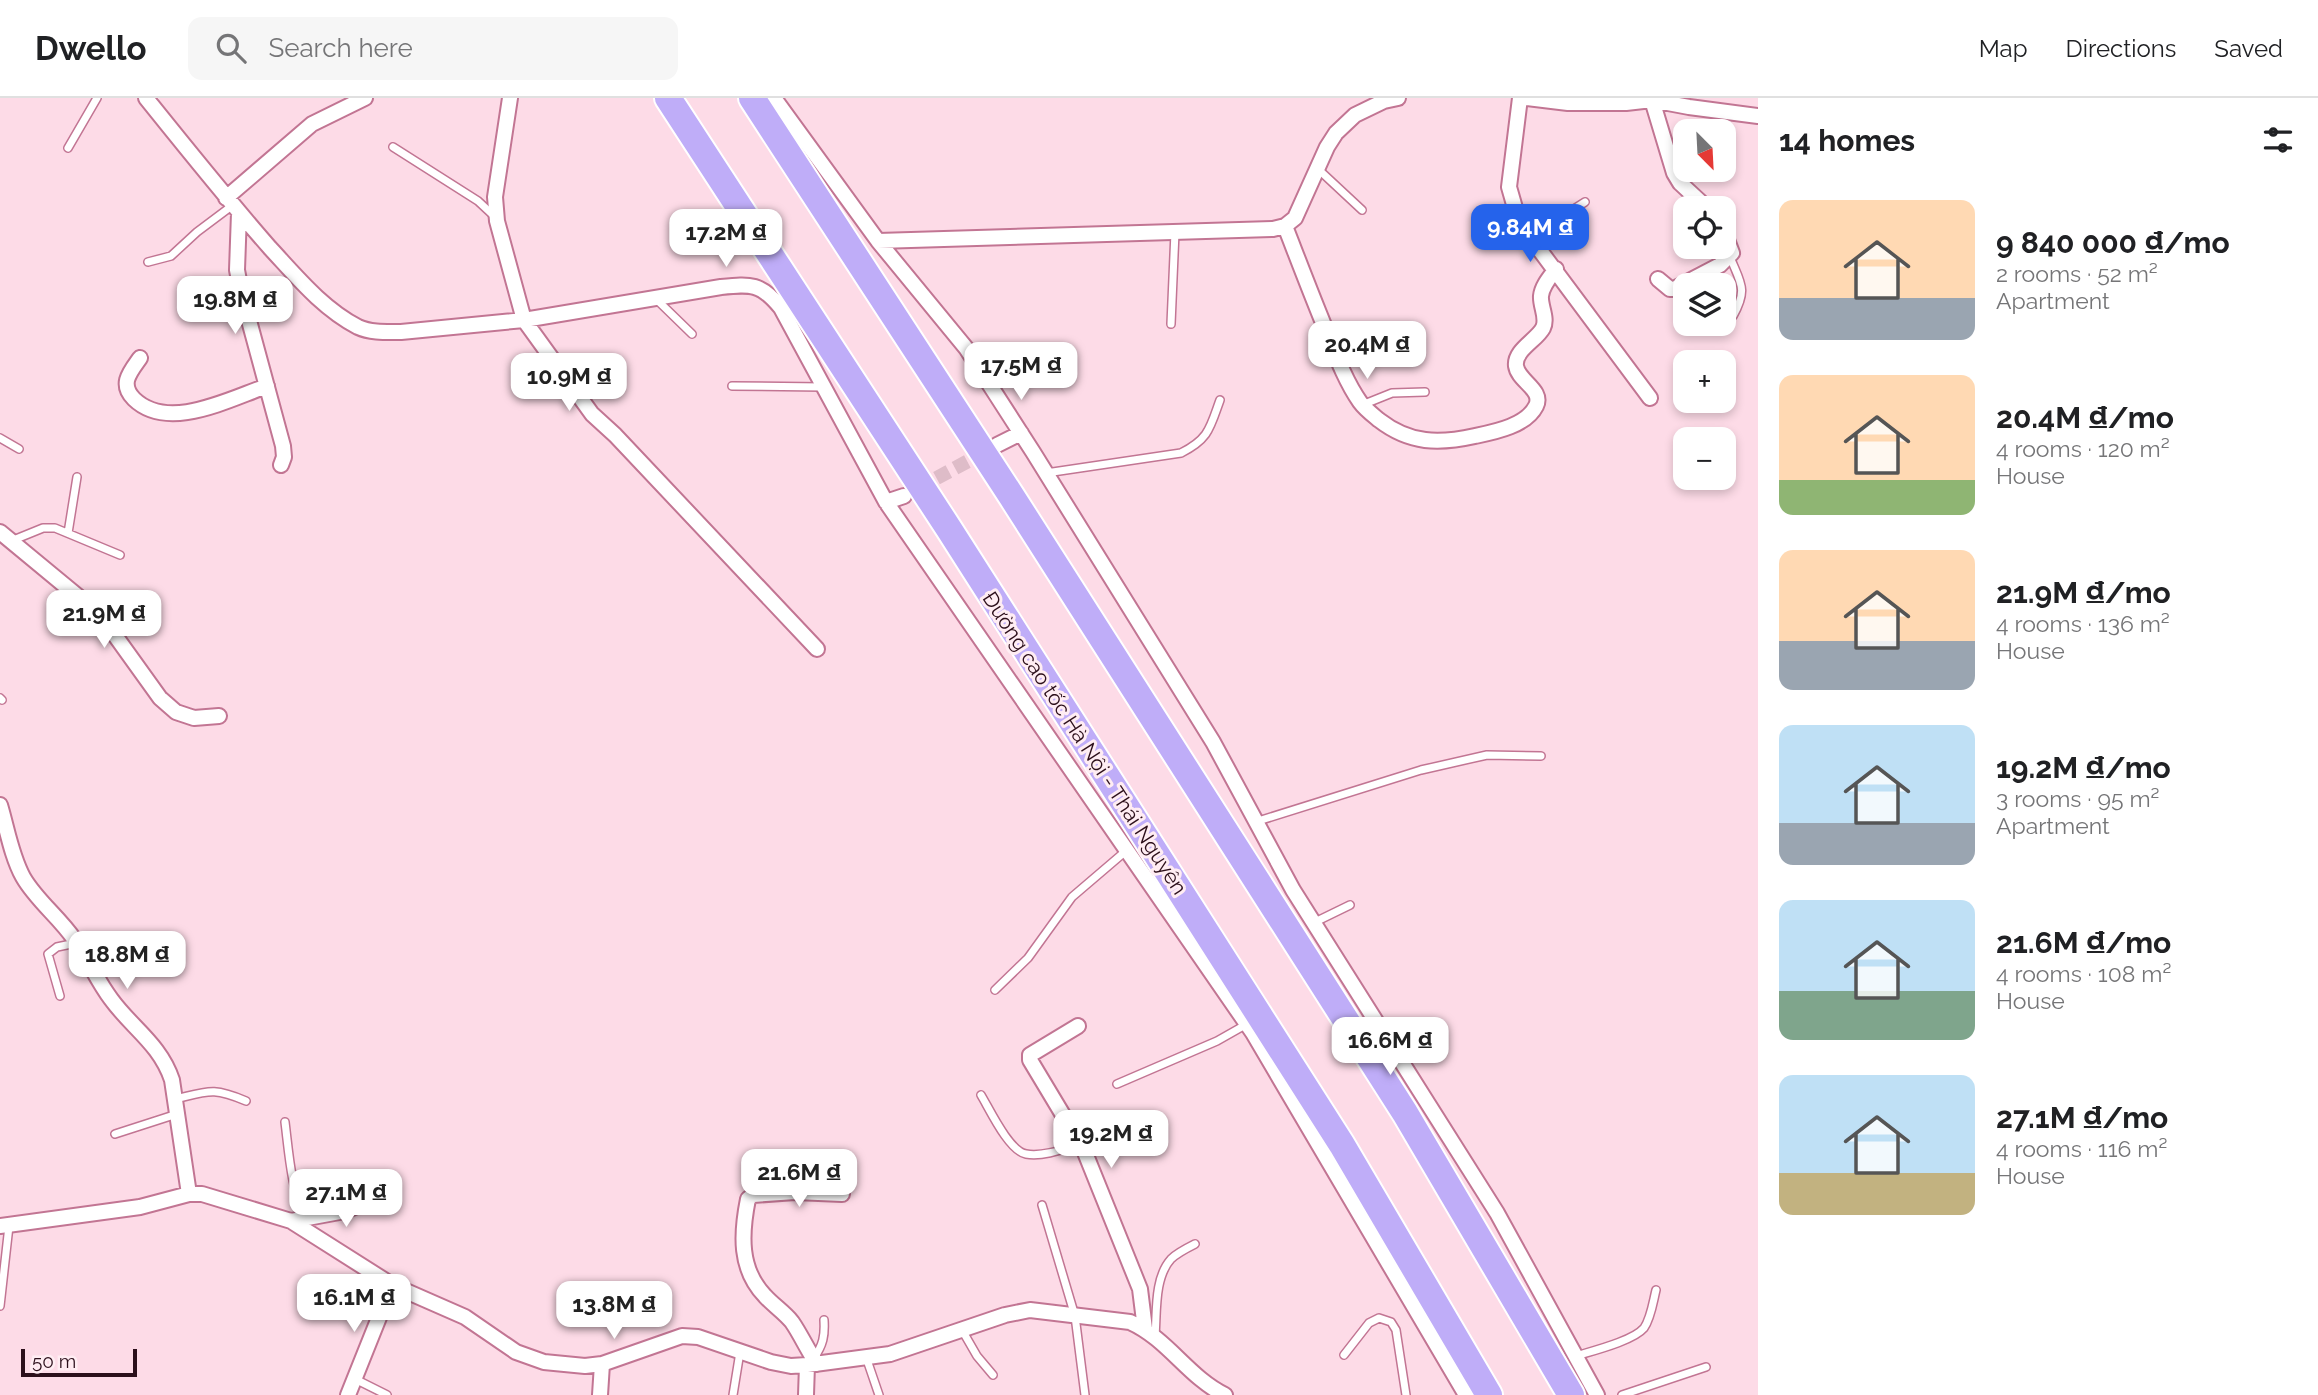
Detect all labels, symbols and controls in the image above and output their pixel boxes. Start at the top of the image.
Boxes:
search box [188,17,678,80]
text: Dwello [35,29,146,68]
icon: search [212,29,250,67]
text: Search here [268,33,413,63]
text: Map [1979,34,2028,63]
text: Directions [2066,34,2176,63]
text: Saved [2214,34,2283,63]
north arrow [1673,119,1736,182]
map controls [1673,119,1736,490]
icon: filters [2259,121,2297,159]
text: 14 homes [1779,123,1915,158]
button: locate [1673,196,1736,259]
pin: 9.84M ₫ [1465,204,1595,264]
pin: 17.2M ₫ [661,209,791,269]
text: 9.84M ₫ [1487,213,1573,240]
text: 17.2M ₫ [685,218,767,245]
text: 9 840 000 ₫/mo [1996,225,2230,260]
icon: home [1835,228,1919,312]
text: 2 rooms · 52 m² [1996,260,2158,287]
button: layers [1673,273,1736,336]
pin: 19.8M ₫ [170,276,300,336]
text: 19.8M ₫ [193,285,277,312]
text: Apartment [1996,287,2110,314]
pin: 20.4M ₫ [1302,322,1432,381]
text: 20.4M ₫ [1324,330,1410,357]
pin: 17.5M ₫ [956,342,1086,402]
button: + [1673,350,1736,413]
text: 17.5M ₫ [980,351,1062,378]
pin: 10.9M ₫ [504,354,634,413]
text: 10.9M ₫ [527,362,611,389]
text: 20.4M ₫/mo [1996,400,2174,435]
icon: home [1835,403,1919,487]
button: − [1673,427,1736,490]
text: 4 rooms · 120 m² [1996,435,2170,462]
text: House [1996,462,2065,489]
text: 21.9M ₫/mo [1996,575,2171,610]
icon: home [1835,578,1919,662]
street label: Đường cao tốc Hà Nội - Thái Nguyên [978,587,1192,899]
pin: 21.9M ₫ [39,590,169,650]
text: 21.9M ₫ [62,599,146,626]
text: 4 rooms · 136 m² [1996,610,2170,637]
text: House [1996,637,2065,664]
text: 19.2M ₫/mo [1996,750,2171,785]
icon: home [1835,753,1919,837]
text: 3 rooms · 95 m² [1996,785,2159,812]
text: Apartment [1996,812,2110,839]
text: 21.6M ₫/mo [1996,925,2171,960]
icon: home [1835,928,1919,1012]
pin: 18.8M ₫ [62,932,192,991]
text: 18.8M ₫ [85,940,169,967]
text: 4 rooms · 108 m² [1996,960,2171,987]
text: House [1996,987,2065,1014]
pin: 16.6M ₫ [1325,1018,1455,1077]
text: 16.6M ₫ [1348,1026,1432,1053]
text: 27.1M ₫/mo [1996,1100,2168,1135]
icon: home [1835,1103,1919,1187]
pin: 19.2M ₫ [1046,1110,1176,1170]
text: 19.2M ₫ [1069,1119,1153,1146]
text: 4 rooms · 116 m² [1996,1135,2167,1162]
pin: 21.6M ₫ [734,1150,864,1209]
text: 21.6M ₫ [757,1158,841,1185]
text: House [1996,1162,2065,1189]
pin: 27.1M ₫ [281,1170,411,1229]
text: 27.1M ₫ [305,1178,387,1205]
pin: 16.1M ₫ [289,1274,419,1334]
pin: 13.8M ₫ [549,1282,679,1341]
text: 16.1M ₫ [313,1283,395,1310]
text: 13.8M ₫ [572,1290,656,1317]
scale bar [21,1346,136,1378]
text: 50 m [32,1350,76,1372]

